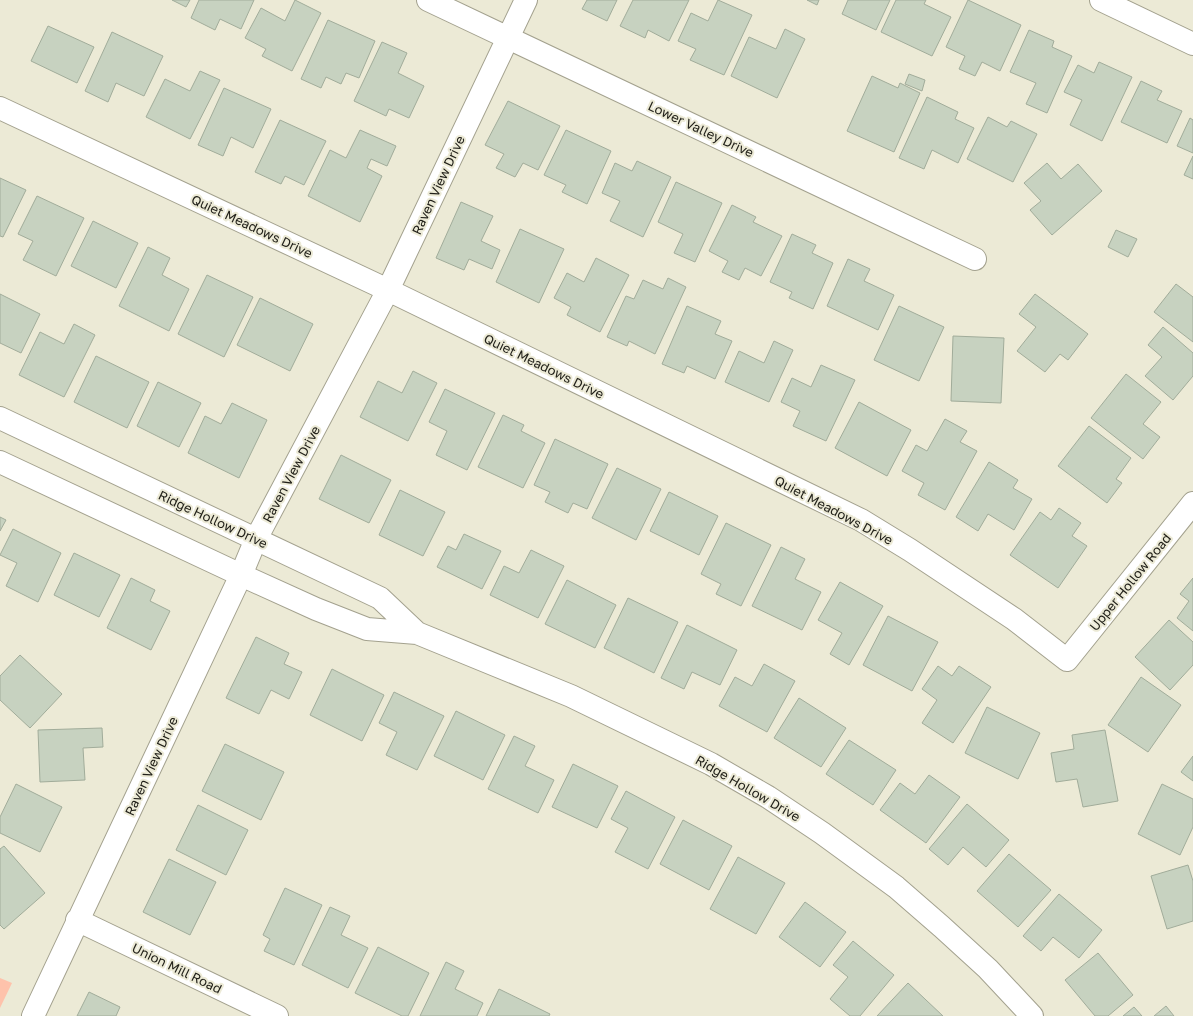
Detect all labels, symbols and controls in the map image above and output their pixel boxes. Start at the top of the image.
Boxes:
street label: Lower Valley Drive [646,98,756,160]
street label: Raven View Drive [408,133,468,237]
street label: Quiet Meadows Drive [189,191,315,261]
street label: Quiet Meadows Drive [481,330,607,402]
street label: Raven View Drive [259,423,323,525]
street label: Quiet Meadows Drive [772,472,896,548]
street label: Ridge Hollow Drive [156,487,270,551]
street label: Upper Hollow Road [1086,530,1174,634]
street label: Raven View Drive [121,714,181,818]
street label: Ridge Hollow Drive [693,751,803,825]
street label: Union Mill Road [129,939,225,997]

